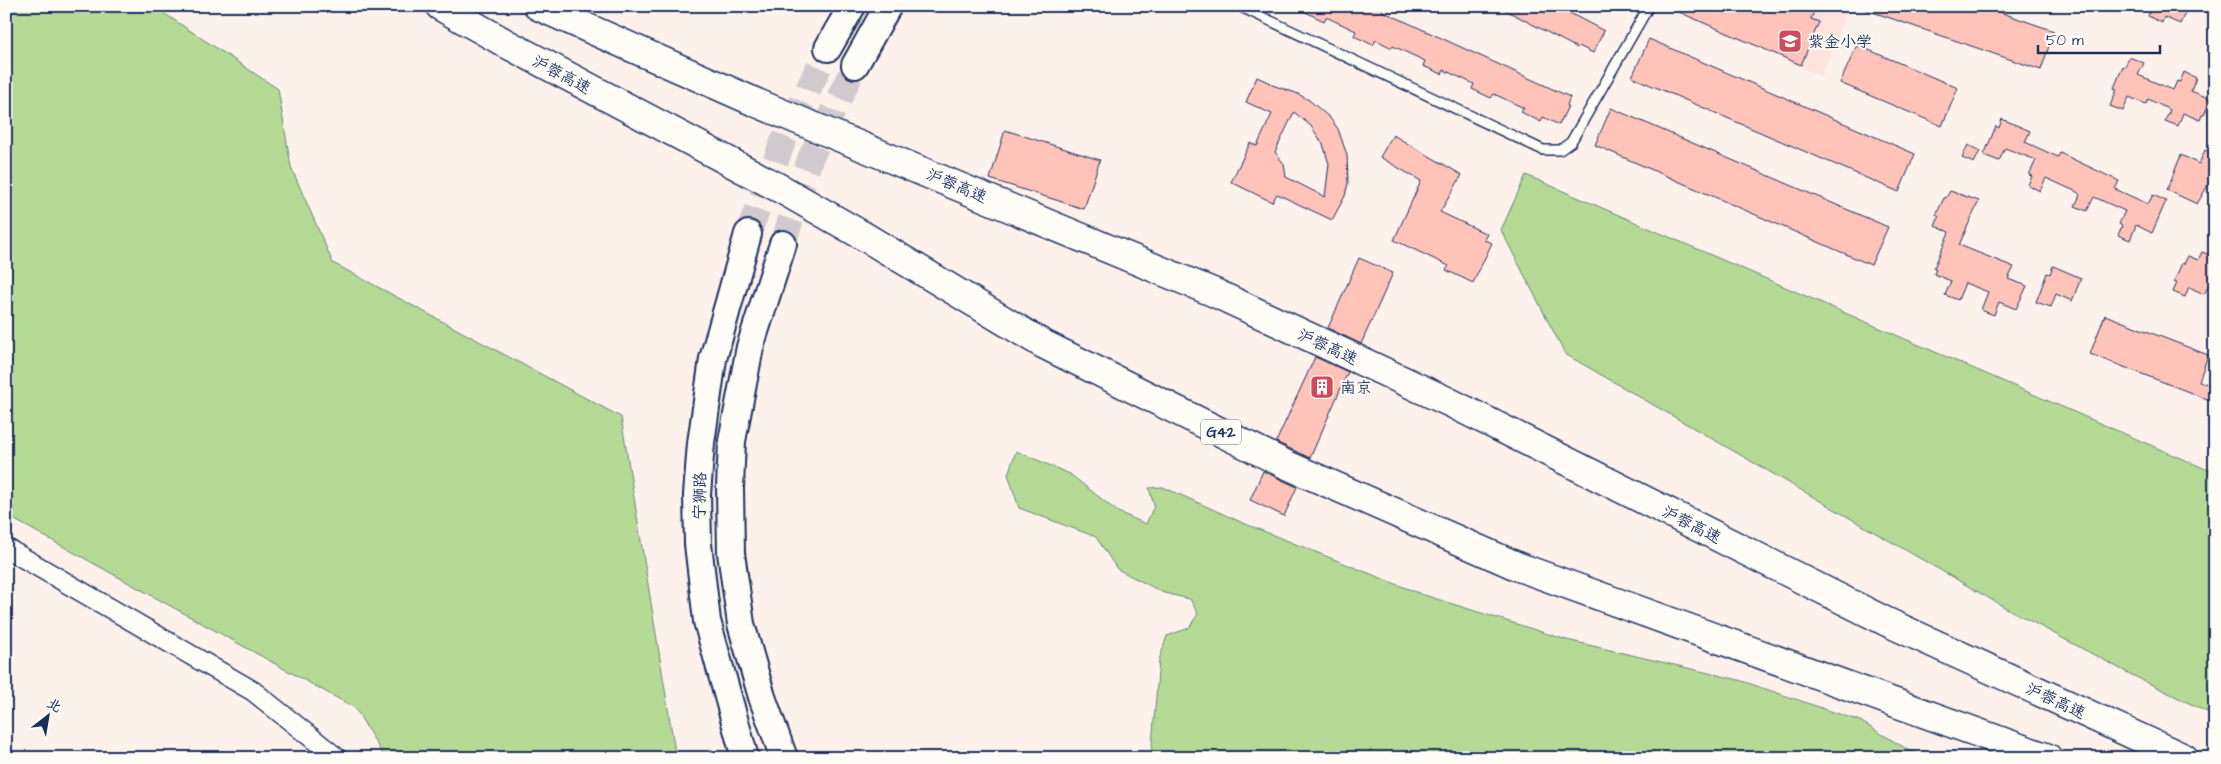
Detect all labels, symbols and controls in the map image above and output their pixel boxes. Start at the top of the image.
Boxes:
scale bar [2038,22,2161,54]
school or university icon: 紫金小学 [1777,28,1803,54]
text: 50 m [2046,30,2084,51]
place label: 紫金小学 [1808,31,1872,53]
street label: 沪蓉高速 [528,50,595,100]
street label: 沪蓉高速 [923,163,990,209]
street label: 沪蓉高速 [1294,323,1361,370]
building icon: 南京 [1309,374,1335,400]
place label: 南京 [1340,377,1372,399]
road number: G42 [1201,420,1241,444]
street label: 宁狮路 [689,472,711,520]
street label: 沪蓉高速 [1658,501,1725,549]
street label: 沪蓉高速 [2022,677,2089,724]
north arrow [22,692,72,742]
text: 北 [43,694,65,718]

